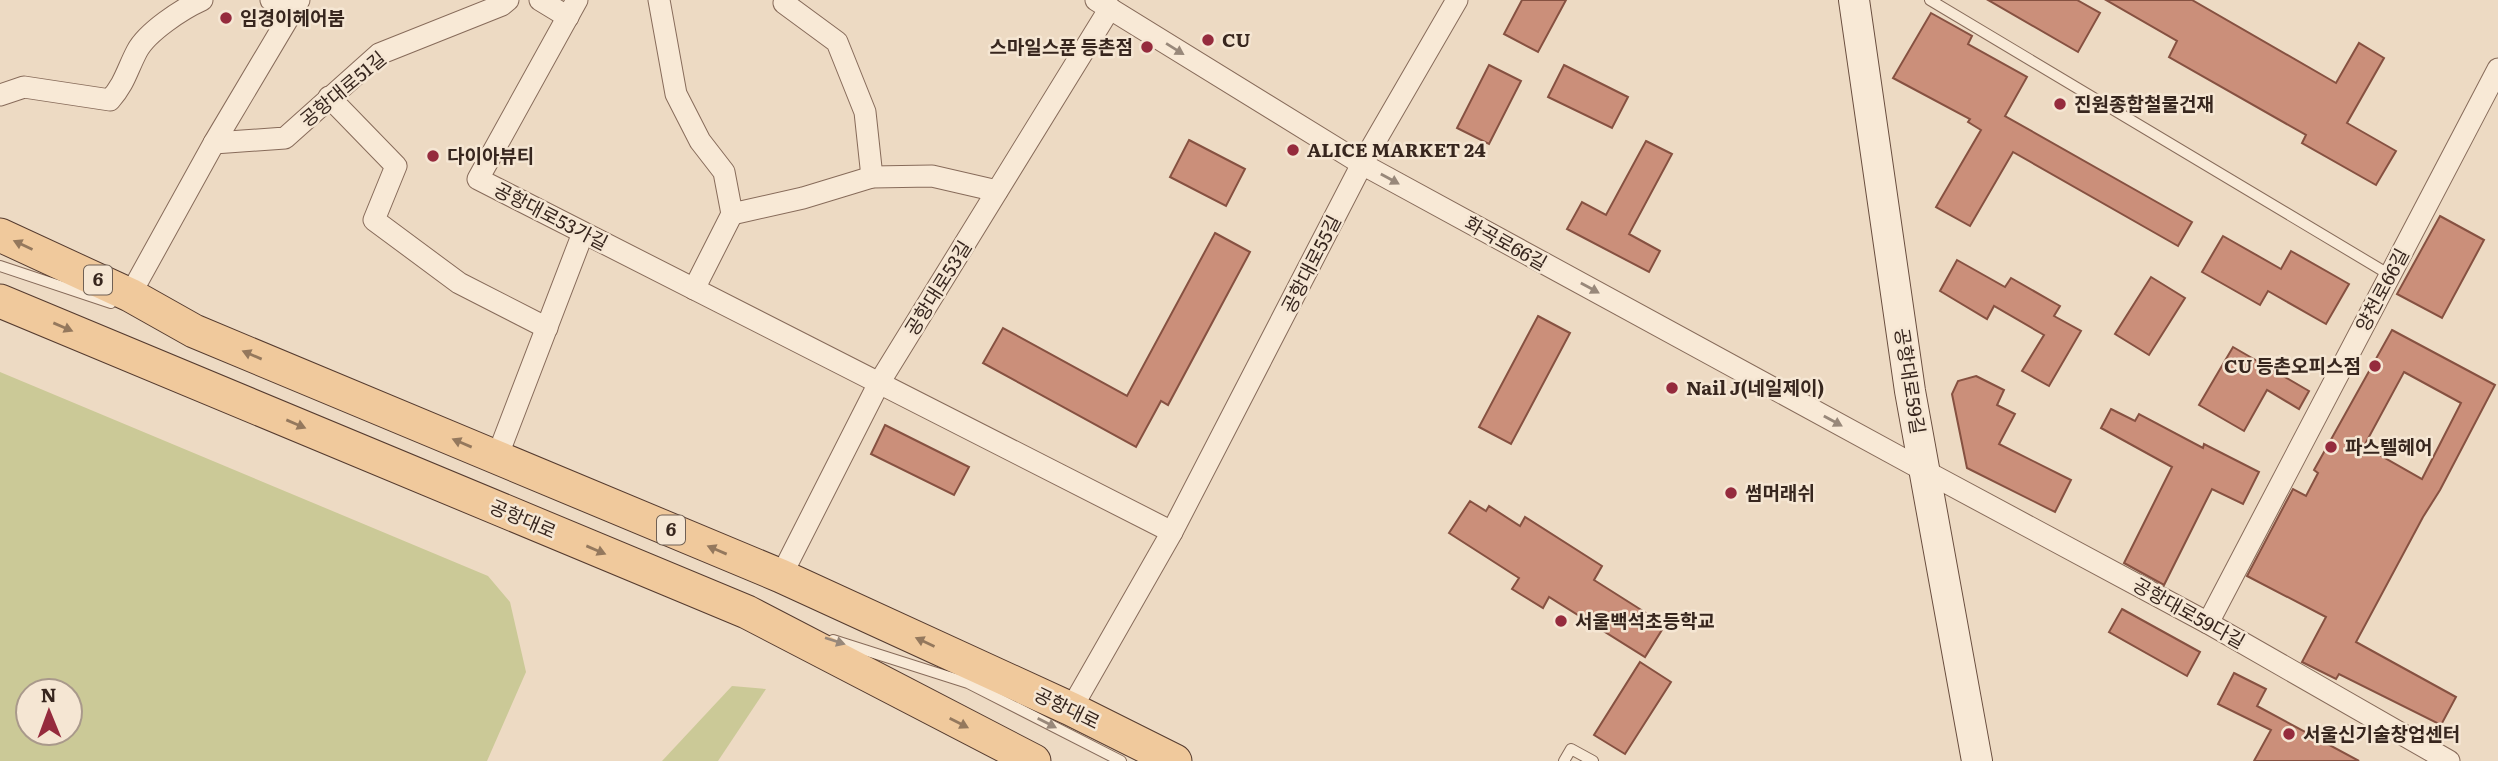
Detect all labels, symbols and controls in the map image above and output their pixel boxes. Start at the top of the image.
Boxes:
place label: 임경이헤어붐 [240,3,345,31]
marker: 임경이헤어붐 [218,10,234,26]
place label: CU [1222,25,1250,53]
place label: 스마일스푼 등촌점 [989,32,1133,60]
marker: CU [1200,32,1216,48]
marker: 스마일스푼 등촌점 [1139,39,1155,55]
one-way arrow [1165,42,1185,55]
street label: 공항대로51길 [293,44,391,133]
place label: 진원종합철물건재 [2074,89,2214,117]
marker: 진원종합철물건재 [2052,96,2068,112]
place label: ALICE MARKET 24 [1307,135,1486,163]
place label: 다이아뷰티 [447,141,534,169]
marker: ALICE MARKET 24 [1285,142,1301,158]
marker: 다이아뷰티 [425,148,441,164]
one-way arrow [1381,173,1400,185]
street label: 공항대로53가길 [489,174,613,256]
street label: 화곡로66길 [1460,208,1553,276]
street label: 공항대로55길 [1273,210,1347,317]
street label: 공항대로53길 [897,235,977,340]
one-way arrow [13,239,33,251]
street label: 양천로66길 [2348,243,2415,336]
road number: 6 [84,266,112,294]
one-way arrow [1580,282,1600,294]
one-way arrow [53,322,74,333]
street label: 공항대로59길 [1889,326,1933,436]
one-way arrow [242,349,263,360]
place label: CU 등촌오피스점 [2224,351,2361,379]
marker: CU 등촌오피스점 [2367,358,2383,374]
place label: Nail J(네일제이) [1686,373,1824,401]
marker: Nail J(네일제이) [1664,380,1680,396]
one-way arrow [1823,415,1842,427]
one-way arrow [285,419,306,430]
place label: 파스텔헤어 [2345,432,2432,460]
one-way arrow [452,437,472,449]
marker: 파스텔헤어 [2323,439,2339,455]
place label: 썸머래쉬 [1745,478,1815,506]
marker: 썸머래쉬 [1723,485,1739,501]
street label: 공항대로 [486,492,561,545]
road number: 6 [657,516,685,544]
one-way arrow [586,544,607,555]
one-way arrow [707,544,727,556]
street label: 공항대로59다길 [2128,570,2251,655]
place label: 서울백석초등학교 [1575,606,1715,634]
marker: 서울백석초등학교 [1553,613,1569,629]
one-way arrow [825,636,846,646]
one-way arrow [915,636,935,648]
north arrow [14,677,84,747]
street label: 공항대로 [1030,679,1105,735]
text: N [40,680,57,708]
one-way arrow [1037,716,1057,728]
one-way arrow [949,718,969,729]
place label: 서울신기술창업센터 [2303,719,2460,747]
marker: 서울신기술창업센터 [2281,726,2297,742]

